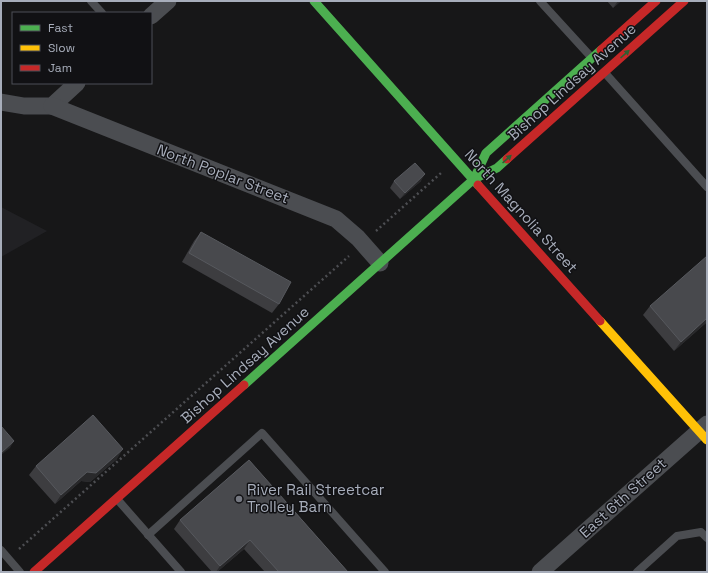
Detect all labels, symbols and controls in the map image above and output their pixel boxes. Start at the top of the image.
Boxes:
legend [12,12,152,84]
street label: Bishop Lindsay Avenue [504,19,640,144]
text: Fast [48,20,73,36]
text: Slow [48,40,75,56]
one-way arrow [620,49,630,58]
text: Jam [48,60,72,76]
street label: North Poplar Street [154,140,292,208]
street label: North Magnolia Street [461,145,582,277]
one-way arrow [502,154,512,164]
street label: Bishop Lindsay Avenue [177,302,313,427]
street label: East 6th Street [575,454,670,542]
place label: River Rail Streetcar Trolley Barn [247,480,385,516]
marker: River Rail Streetcar Trolley Barn [234,494,244,504]

